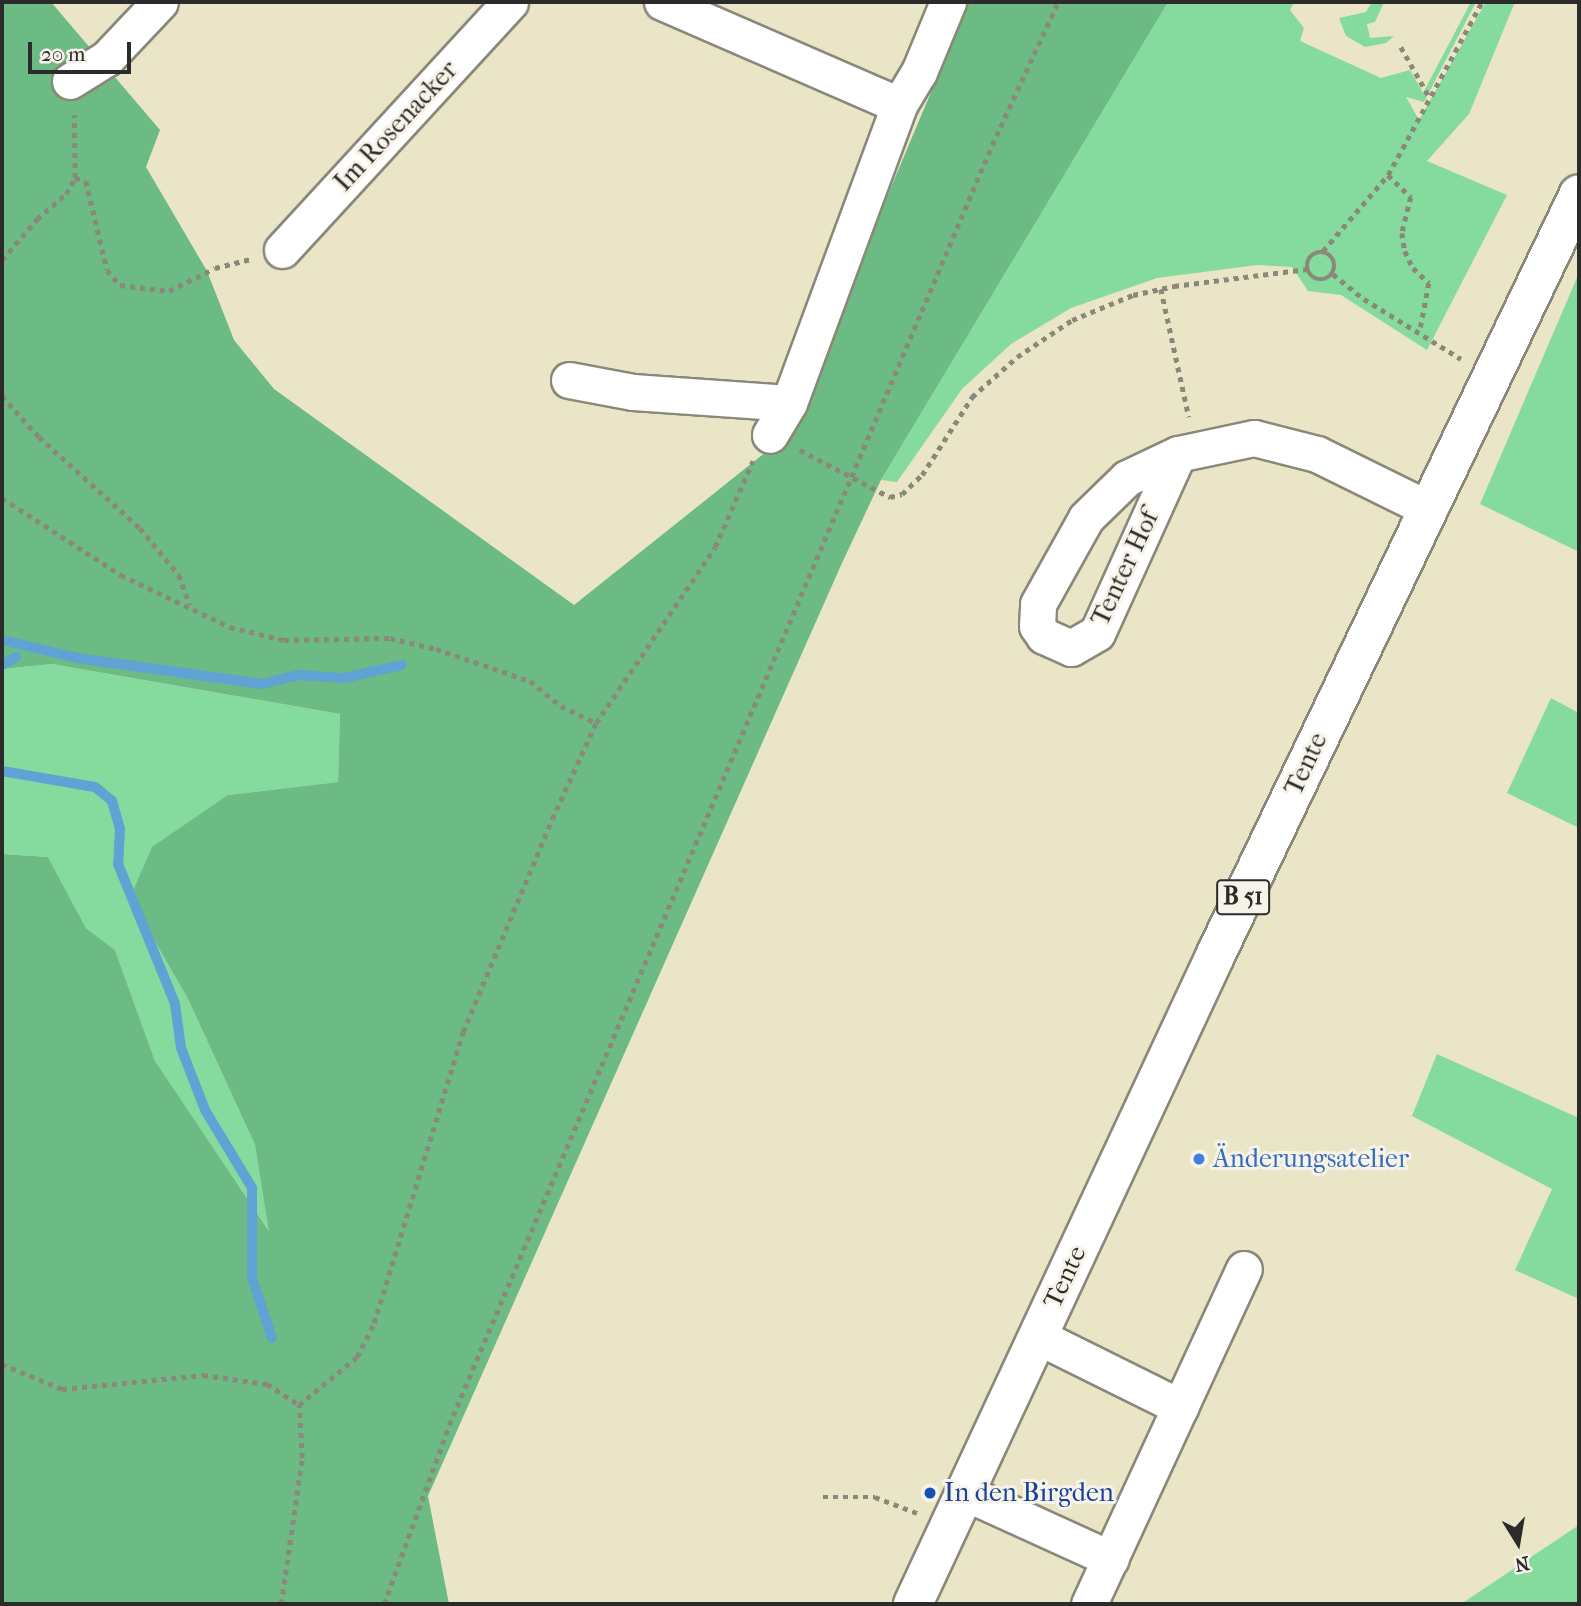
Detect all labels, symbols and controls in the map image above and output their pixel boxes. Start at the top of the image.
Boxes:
scale bar [32,28,135,72]
text: 20 m [41,42,85,66]
street label: Im Rosenacker [328,54,464,198]
street label: Tenter Hof [1085,505,1165,631]
street label: Tente [1278,728,1334,800]
road number: B 51 [1215,876,1271,917]
place label: Änderungsatelier [1213,1143,1409,1175]
marker: Änderungsatelier [1191,1151,1207,1167]
street label: Tente [1037,1241,1093,1313]
place label: In den Birgden [944,1477,1114,1509]
marker: In den Birgden [922,1485,938,1501]
north arrow [1483,1508,1553,1578]
text: N [1513,1551,1531,1576]

